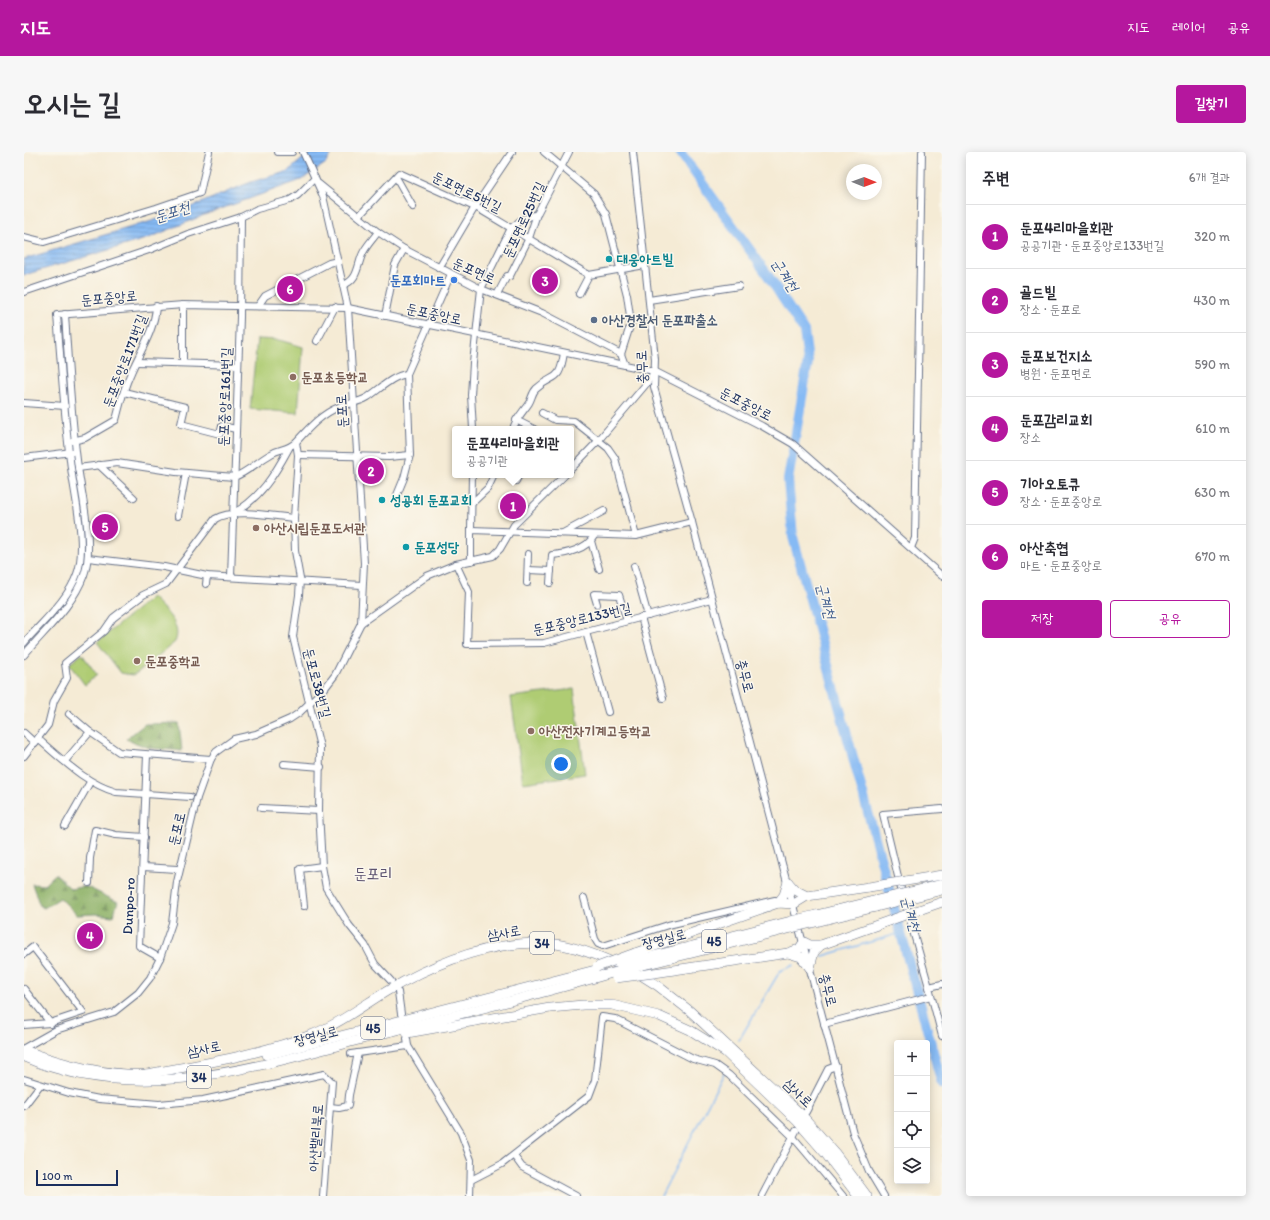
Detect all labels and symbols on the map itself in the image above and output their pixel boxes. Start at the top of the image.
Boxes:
north arrow [846,164,882,200]
street label: 둔포면로5번길 [430,168,505,216]
street label: 둔포면로25번길 [499,178,549,261]
water label: 둔포천 [152,197,194,226]
place label: 대웅아트빌 [616,251,674,268]
street label: 둔포면로 [450,254,498,288]
marker: 대웅아트빌 [604,254,614,264]
water label: 군계천 [768,255,803,297]
pin: 3 [532,266,558,296]
place label: 둔포회마트 [390,272,446,289]
pin: 6 [277,274,303,304]
marker: 둔포회마트 [449,275,459,285]
street label: 둔포중앙로 [80,287,138,309]
street label: 둔포중앙로 [405,300,463,328]
street label: 둔포중앙로171번길 [99,311,151,410]
place label: 아산경찰서 둔포파출소 [602,312,718,329]
marker: 아산경찰서 둔포파출소 [589,315,599,325]
street label: 둔포중앙로161번길 [215,346,235,447]
street label: 충무로 [633,350,651,384]
place label: 둔포초등학교 [301,369,369,386]
marker: 둔포초등학교 [288,372,298,382]
street label: 둔포중앙로 [717,384,775,424]
street label: 둔포로 [333,394,351,428]
pin: 2 [358,456,384,486]
pin: 1 [500,491,526,521]
place label: 성공회 둔포교회 [390,492,472,509]
marker: 성공회 둔포교회 [377,495,387,505]
pin: 5 [92,512,118,542]
place label: 아산시립둔포도서관 [264,520,366,537]
marker: 아산시립둔포도서관 [251,523,261,533]
place label: 둔포성당 [414,539,460,556]
marker: 둔포성당 [401,542,411,552]
water label: 군계천 [813,581,840,623]
street label: 둔포중앙로133번길 [531,599,634,639]
street label: 둔포로38번길 [300,646,335,720]
place label: 둔포중학교 [145,653,201,670]
marker: 둔포중학교 [132,656,142,666]
street label: 충무로 [732,657,758,695]
place label: 아산전자기계고등학교 [539,723,652,740]
marker: 아산전자기계고등학교 [526,726,536,736]
your location [551,754,571,774]
street label: 둔포로 [165,811,189,847]
district label: 둔포리 [354,864,392,883]
street label: Dunpo-ro [119,877,139,935]
water label: 군계천 [898,894,925,936]
pin: 4 [77,921,103,951]
street label: 삼사로 [486,922,522,944]
street label: 장영실로 [640,925,688,953]
road number: 45 [702,930,726,952]
road number: 34 [530,932,554,954]
street label: 충무로 [816,972,840,1008]
road number: 45 [361,1017,385,1039]
street label: 장영실로 [292,1022,340,1050]
street label: 삼사로 [186,1037,222,1061]
road number: 34 [187,1066,211,1088]
street label: 삼사로 [780,1075,816,1111]
street label: 아산밸리북로 [305,1104,327,1172]
scale bar [36,1168,118,1187]

